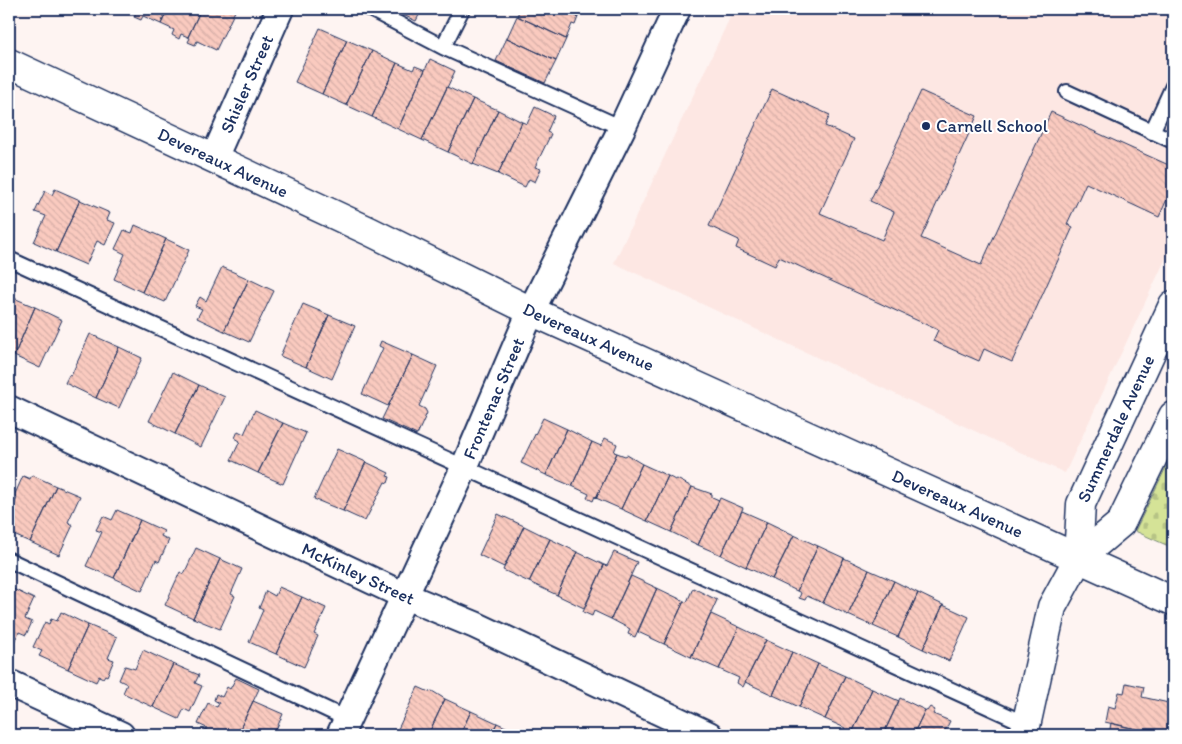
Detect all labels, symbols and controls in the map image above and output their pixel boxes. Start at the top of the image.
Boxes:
street label: Shisler Street [215,31,278,137]
place label: Carnell School [936,115,1048,137]
marker: Carnell School [920,120,932,132]
street label: Devereaux Avenue [154,123,292,203]
street label: Devereaux Avenue [519,298,657,376]
street label: Frontenac Street [458,334,529,463]
street label: Summerdale Avenue [1072,352,1159,506]
street label: Devereaux Avenue [889,465,1027,543]
street label: McKinley Street [298,538,418,610]

